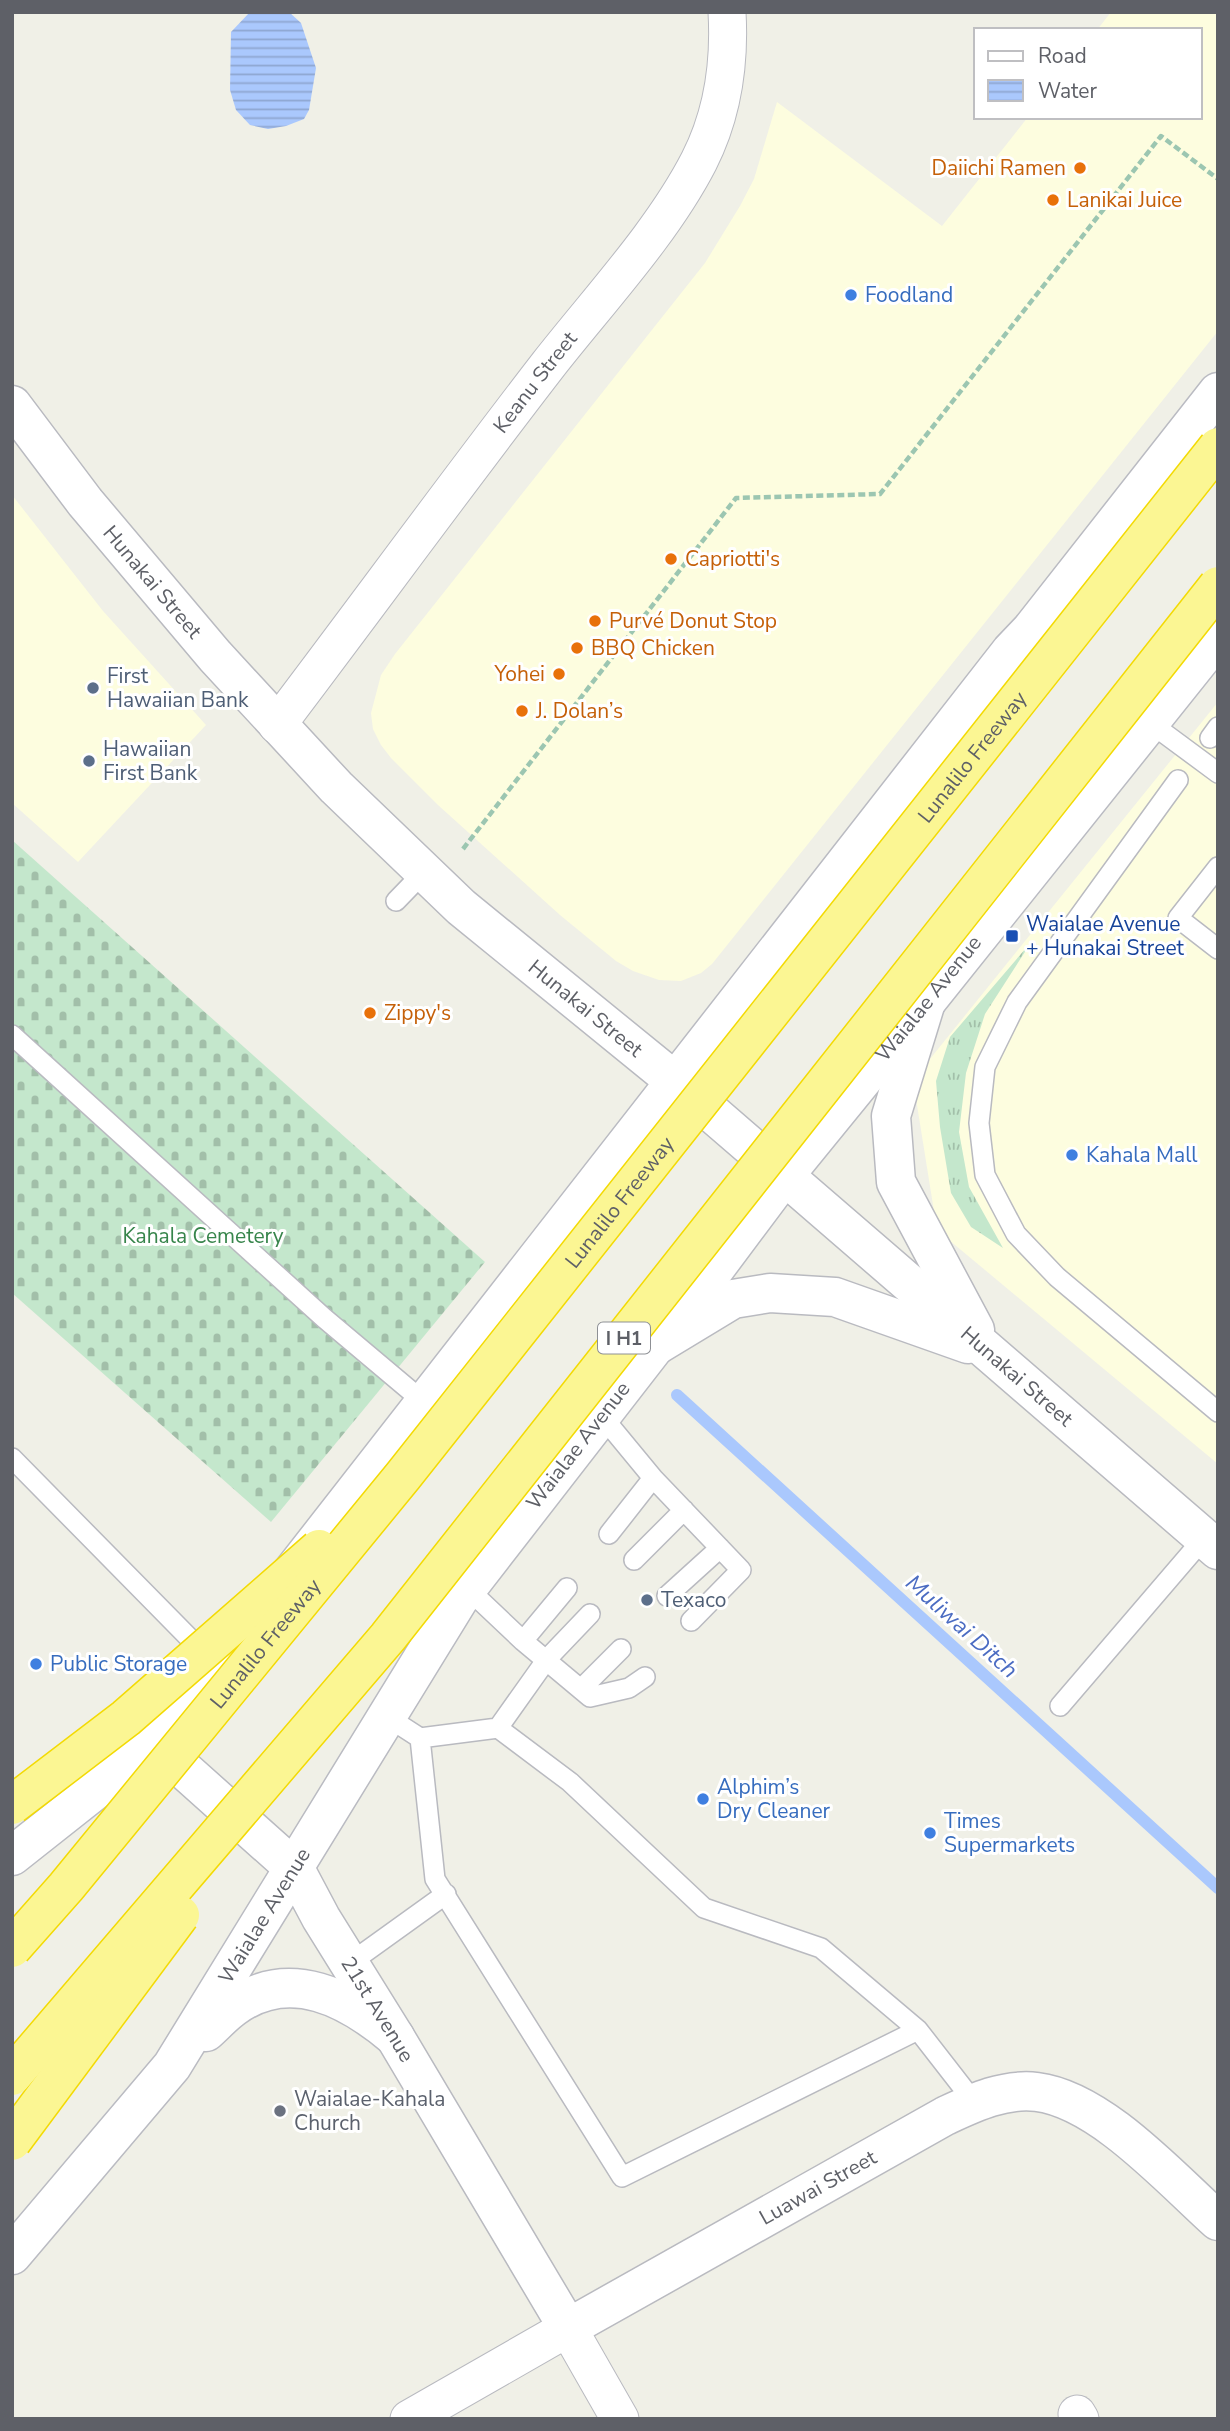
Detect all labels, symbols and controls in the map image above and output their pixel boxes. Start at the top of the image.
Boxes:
legend [974,28,1202,119]
text: Road [1038,42,1087,70]
text: Water [1038,77,1097,105]
place label: Daiichi Ramen [931,154,1066,182]
marker: Daiichi Ramen [1072,160,1088,176]
place label: Lanikai Juice [1067,186,1182,214]
marker: Lanikai Juice [1045,192,1061,208]
place label: Foodland [865,281,953,309]
marker: Foodland [843,287,859,303]
street label: Keanu Street [487,325,584,439]
street label: Hunakai Street [97,519,209,645]
place label: Capriotti's [685,545,780,573]
marker: Capriotti's [663,551,679,567]
place label: Purvé Donut Stop [609,607,777,635]
marker: Purvé Donut Stop [587,613,603,629]
place label: BBQ Chicken [591,634,715,662]
marker: BBQ Chicken [569,640,585,656]
place label: Yohei [493,660,545,688]
place label: First Hawaiian Bank [107,662,249,714]
marker: Yohei [551,666,567,682]
marker: First Hawaiian Bank [85,680,101,696]
street label: Lunalilo Freeway [912,685,1033,829]
place label: J. Dolan’s [535,697,623,725]
marker: J. Dolan’s [514,703,530,719]
place label: Hawaiian First Bank [103,735,198,787]
marker: Hawaiian First Bank [81,753,97,769]
place label: Waialae Avenue + Hunakai Street [1026,910,1185,962]
marker: Waialae Avenue + Hunakai Street [1004,928,1020,944]
street label: Waialae Avenue [869,930,988,1067]
street label: Hunakai Street [522,953,649,1064]
place label: Zippy's [384,999,451,1027]
marker: Zippy's [362,1005,378,1021]
street label: Lunalilo Freeway [559,1131,681,1274]
place label: Kahala Mall [1086,1141,1198,1169]
marker: Kahala Mall [1064,1147,1080,1163]
park label: Kahala Cemetery [122,1222,284,1250]
street label: Hunakai Street [955,1320,1079,1433]
road number: I H1 [598,1322,650,1354]
street label: Waialae Avenue [520,1376,636,1515]
water label: Muliwai Ditch [899,1568,1025,1685]
street label: Lunalilo Freeway [204,1573,327,1715]
place label: Texaco [661,1586,726,1614]
marker: Texaco [639,1592,655,1608]
place label: Public Storage [50,1650,187,1678]
marker: Public Storage [28,1656,44,1672]
place label: Alphim’s Dry Cleaner [717,1773,831,1825]
marker: Alphim’s Dry Cleaner [695,1791,711,1807]
place label: Times Supermarkets [944,1807,1075,1859]
marker: Times Supermarkets [922,1825,938,1841]
street label: Waialae Avenue [212,1843,317,1989]
street label: 21st Avenue [334,1951,421,2067]
place label: Waialae-Kahala Church [294,2085,445,2137]
marker: Waialae-Kahala Church [272,2103,288,2119]
street label: Luawai Street [754,2143,882,2232]

